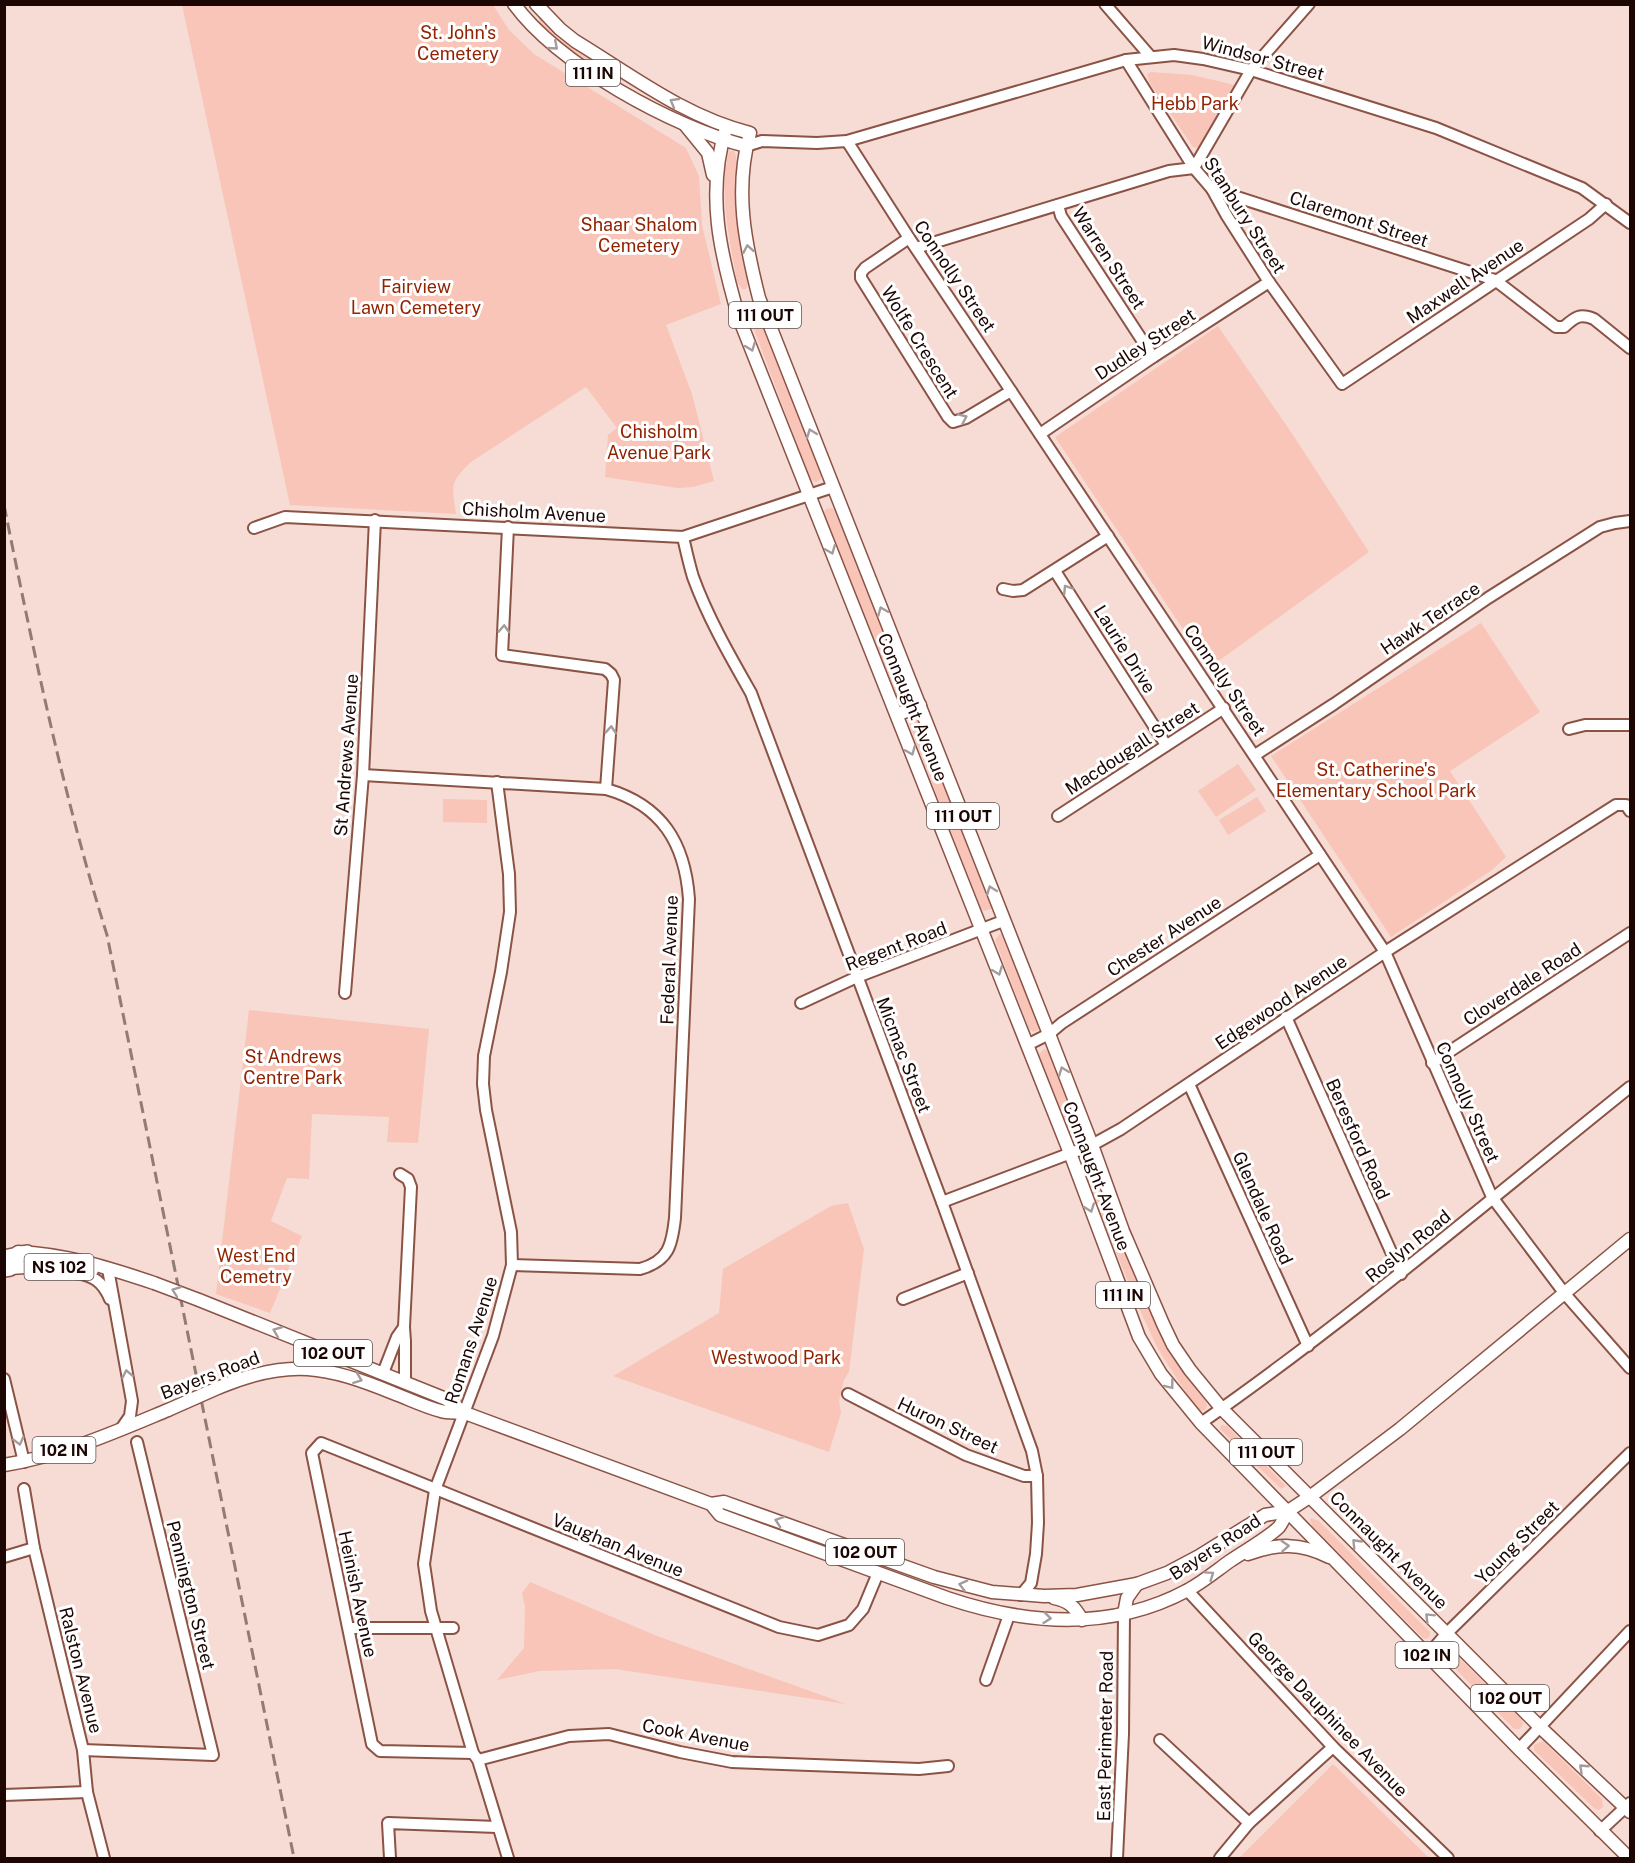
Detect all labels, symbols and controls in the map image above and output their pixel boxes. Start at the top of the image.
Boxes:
park label: St. John's Cemetery [417,22,499,64]
street label: Windsor Street [1199,32,1327,84]
one-way arrow [547,39,558,50]
road number: 111 IN [566,60,620,86]
park label: Hebb Park [1151,93,1239,114]
one-way arrow [670,98,680,109]
street label: Stanbury Street [1200,153,1290,277]
street label: Claremont Street [1287,187,1431,251]
street label: Warren Street [1068,203,1150,313]
park label: Shaar Shalom Cemetery [581,214,697,256]
street label: Connolly Street [910,216,1000,336]
street label: Maxwell Avenue [1402,234,1528,328]
one-way arrow [742,244,755,254]
park label: Fairview Lawn Cemetery [351,276,482,318]
street label: Wolfe Crescent [877,282,963,402]
road number: 111 OUT [729,302,801,328]
street label: Dudley Street [1091,304,1199,384]
one-way arrow [744,341,756,352]
one-way arrow [957,413,968,425]
park label: Chisholm Avenue Park [607,421,711,463]
one-way arrow [806,428,818,439]
street label: Chisholm Avenue [462,498,606,526]
one-way arrow [824,544,836,555]
street label: Hawk Terrace [1376,577,1484,659]
one-way arrow [1063,585,1074,596]
street label: Laurie Drive [1090,601,1160,697]
one-way arrow [877,606,889,617]
street label: Connolly Street [1180,620,1270,740]
one-way arrow [497,624,510,633]
street label: Connaught Avenue [874,630,952,784]
street label: St Andrews Avenue [330,673,362,837]
street label: Macdougall Street [1061,697,1203,799]
one-way arrow [604,726,617,735]
one-way arrow [904,745,916,756]
park label: St. Catherine's Elementary School Park [1276,759,1476,801]
road number: 111 OUT [927,803,999,829]
one-way arrow [986,885,999,896]
street label: Chester Avenue [1103,891,1225,981]
street label: Federal Avenue [656,895,682,1025]
street label: Regent Road [842,917,950,975]
street label: Cloverdale Road [1459,938,1585,1030]
street label: Edgewood Avenue [1211,950,1351,1054]
one-way arrow [991,965,1004,976]
street label: Micmac Street [872,994,936,1116]
street label: Connolly Street [1432,1038,1504,1166]
park label: St Andrews Centre Park [243,1046,343,1088]
one-way arrow [1058,1066,1070,1077]
street label: Beresford Road [1322,1075,1394,1203]
street label: Connaught Avenue [1059,1098,1135,1254]
street label: Glendale Road [1229,1148,1297,1268]
one-way arrow [1083,1202,1096,1213]
street label: Roslyn Road [1361,1205,1455,1287]
park label: West End Cemetry [217,1245,295,1287]
road number: NS 102 [25,1254,94,1280]
street label: Romans Avenue [440,1273,502,1407]
road number: 111 IN [1096,1282,1150,1308]
one-way arrow [172,1286,182,1299]
one-way arrow [272,1325,283,1338]
road number: 102 OUT [294,1340,372,1366]
street label: Bayers Road [158,1346,262,1404]
park label: Westwood Park [711,1347,841,1368]
one-way arrow [121,1369,134,1379]
one-way arrow [352,1372,363,1384]
one-way arrow [1162,1379,1173,1390]
street label: Huron Street [894,1393,1002,1457]
one-way arrow [11,1436,24,1446]
road number: 102 IN [32,1437,96,1463]
road number: 111 OUT [1230,1439,1302,1465]
street label: Connaught Avenue [1326,1487,1452,1613]
street label: Young Street [1471,1496,1563,1588]
street label: Vaughan Avenue [549,1509,687,1581]
street label: Bayers Road [1166,1510,1264,1584]
one-way arrow [774,1516,785,1528]
street label: Pennington Street [162,1518,220,1672]
street label: Heinish Avenue [334,1529,382,1659]
road number: 102 OUT [826,1539,904,1565]
one-way arrow [1280,1539,1289,1552]
one-way arrow [1353,1539,1364,1550]
one-way arrow [1203,1571,1214,1582]
one-way arrow [958,1580,968,1593]
street label: Ralston Avenue [55,1605,107,1735]
one-way arrow [1043,1612,1052,1624]
one-way arrow [1425,1613,1436,1623]
street label: George Dauphinee Avenue [1244,1627,1412,1801]
road number: 102 IN [1396,1642,1458,1668]
street label: East Perimeter Road [1093,1651,1117,1821]
road number: 102 OUT [1471,1685,1549,1711]
street label: Cook Avenue [640,1714,752,1756]
one-way arrow [1580,1764,1590,1775]

